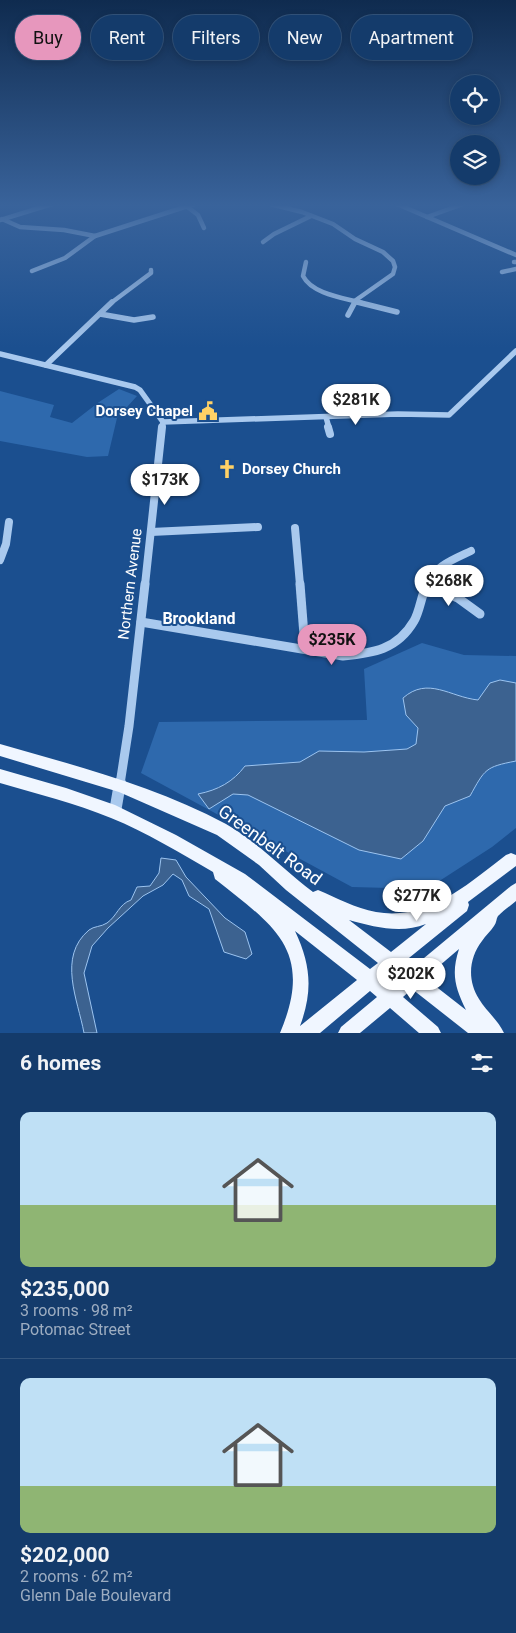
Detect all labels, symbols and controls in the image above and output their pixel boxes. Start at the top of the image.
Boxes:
chip: Buy [15,15,81,60]
chip: Rent [91,15,163,60]
chip: Filters [173,15,259,60]
chip: New [269,15,341,60]
chip: Apartment [351,15,472,60]
map controls [450,75,500,185]
button: locate [450,75,500,125]
button: layers [450,135,500,185]
pin: $281K [321,384,391,426]
text: $281K [333,390,379,409]
public building icon: Dorsey Chapel [197,400,219,422]
place label: Dorsey Chapel [96,402,193,420]
church icon: Dorsey Church [216,458,238,480]
place label: Dorsey Church [242,460,341,478]
pin: $173K [130,464,200,506]
text: $173K [142,470,188,489]
street label: Northern Avenue [114,527,146,641]
pin: $268K [414,564,484,607]
text: $268K [426,571,472,590]
district label: Brookland [162,609,236,628]
pin: $235K [297,624,367,666]
text: $235K [309,630,355,649]
street label: Greenbelt Road [214,800,326,889]
pin: $277K [382,880,452,922]
text: $277K [394,886,440,905]
pin: $202K [376,958,446,1000]
text: $202K [388,964,434,983]
icon: filters [468,1049,496,1077]
text: 6 homes [20,1051,101,1075]
icon: home [213,1145,303,1235]
text: $235,000 [20,1277,110,1301]
text: 3 rooms · 98 m² [20,1301,133,1320]
text: Potomac Street [20,1320,131,1339]
icon: home [213,1410,303,1500]
text: $202,000 [20,1543,110,1567]
text: 2 rooms · 62 m² [20,1567,133,1586]
text: Glenn Dale Boulevard [20,1586,171,1605]

